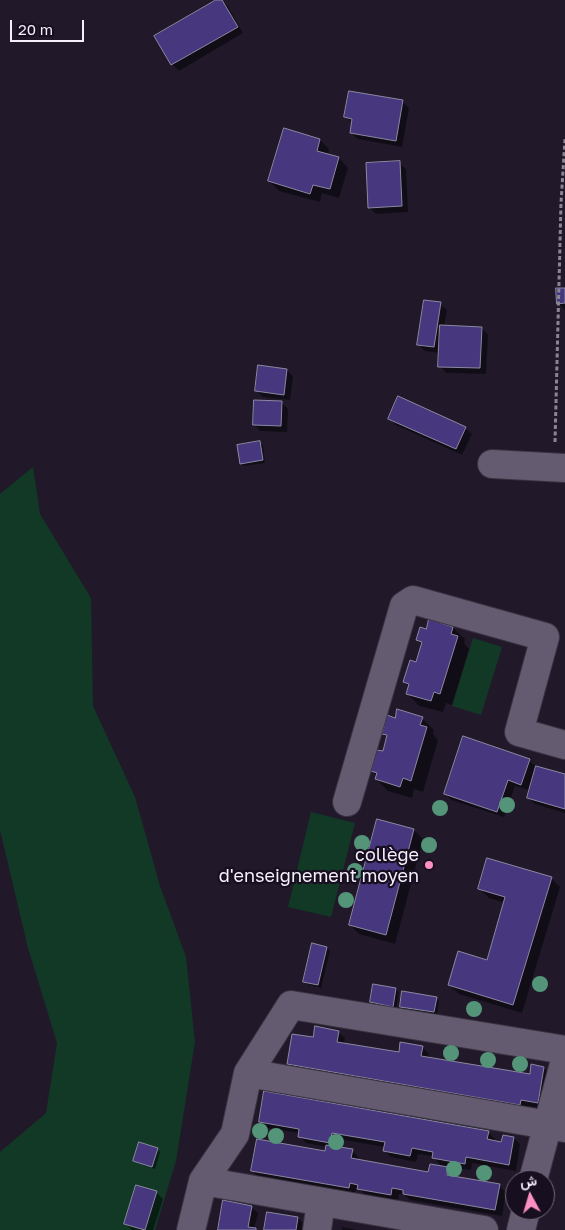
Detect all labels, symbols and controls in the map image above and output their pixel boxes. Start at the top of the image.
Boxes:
scale bar [12,10,86,42]
text: 20 m [18,20,53,38]
place label: collège d'enseignement moyen [219,844,419,886]
marker: collège d'enseignement moyen [423,859,435,871]
north arrow [505,1170,555,1220]
text: ش [519,1171,538,1190]

